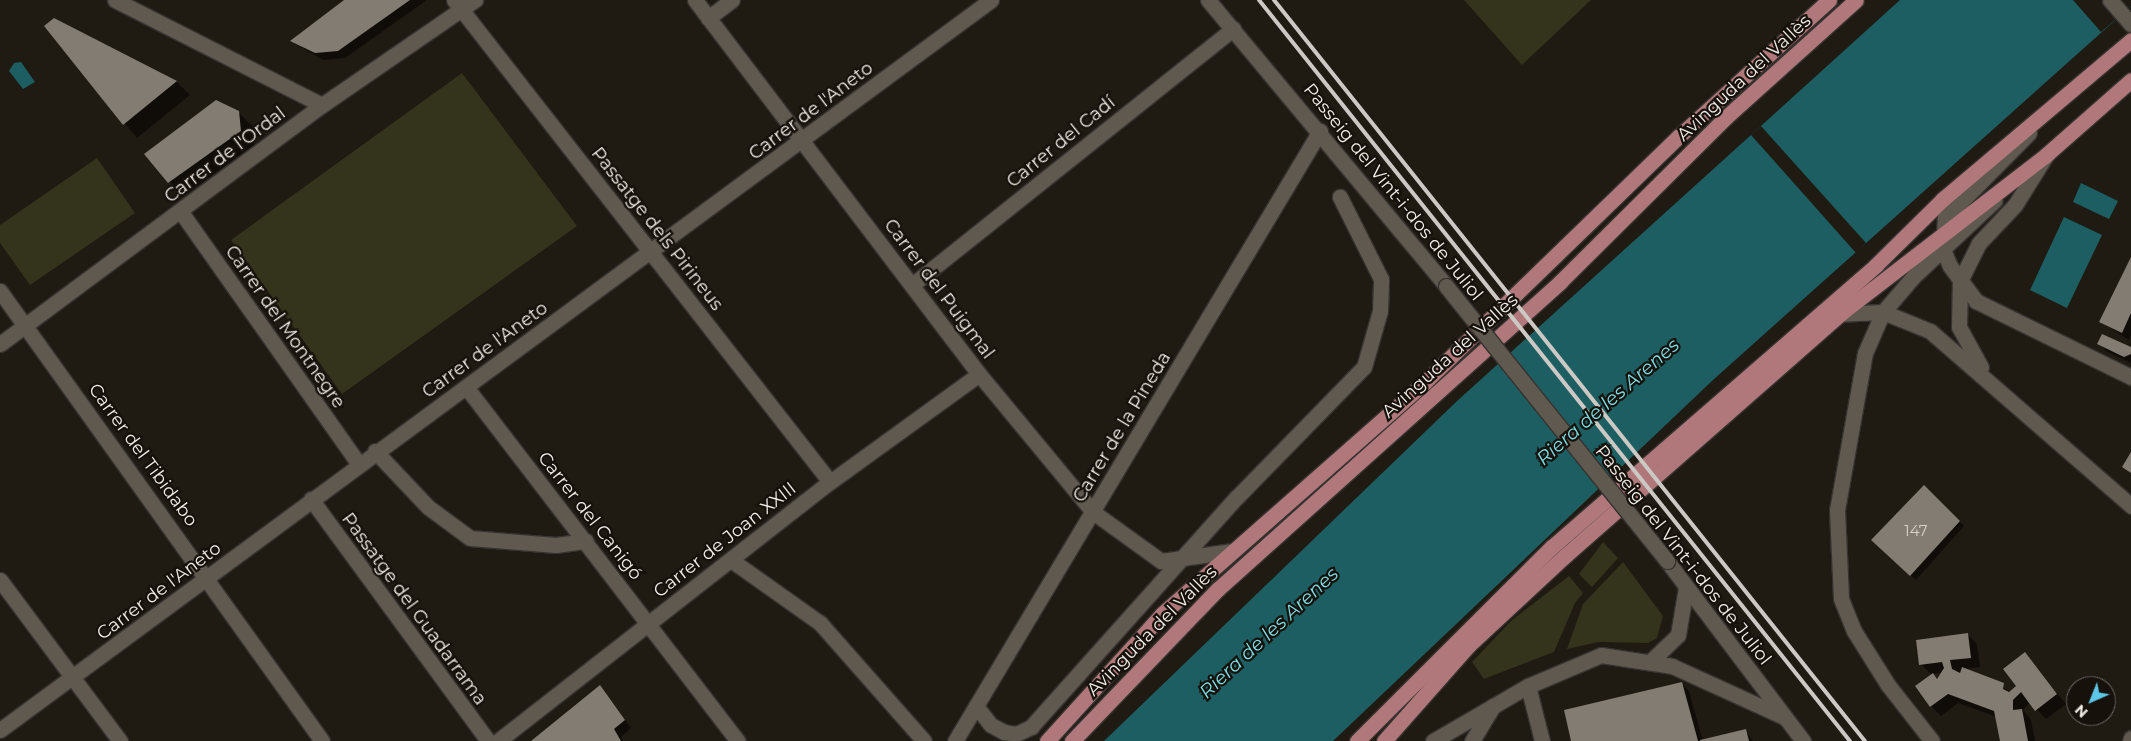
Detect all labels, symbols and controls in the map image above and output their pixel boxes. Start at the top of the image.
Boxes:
street label: Avinguda del Vallès [1673,10,1815,146]
street label: Carrer de l'Aneto [745,57,877,165]
street label: Passeig del Vint-i-dos de Juliol [1299,79,1487,305]
street label: Carrer del Cadí [1003,92,1119,192]
street label: Carrer de l'Ordal [160,102,290,208]
street label: Passatge dels Pirineus [587,143,727,315]
street label: Carrer del Puigmal [879,215,999,363]
street label: Carrer del Montnegre [221,241,349,413]
street label: Avinguda del Vallès [1378,289,1522,423]
street label: Carrer de l'Aneto [418,297,552,403]
water label: Riera de les Arenes [1532,334,1684,470]
street label: Carrer de la Pineda [1069,348,1175,506]
street label: Carrer del Tibidabo [84,379,202,531]
street label: Passeig del Vint-i-dos de Juliol [1590,441,1776,669]
street label: Carrer del Canigó [533,448,647,584]
street label: Carrer de Joan XXIII [649,478,801,602]
street label: Passatge del Guadarrama [337,509,491,709]
house number: 147 [1904,522,1928,540]
street label: Carrer de l'Aneto [93,537,225,645]
street label: Avinguda del Vallès [1082,561,1222,701]
water label: Riera de les Arenes [1195,563,1343,703]
north arrow [2066,676,2116,726]
text: N [2071,701,2092,721]

